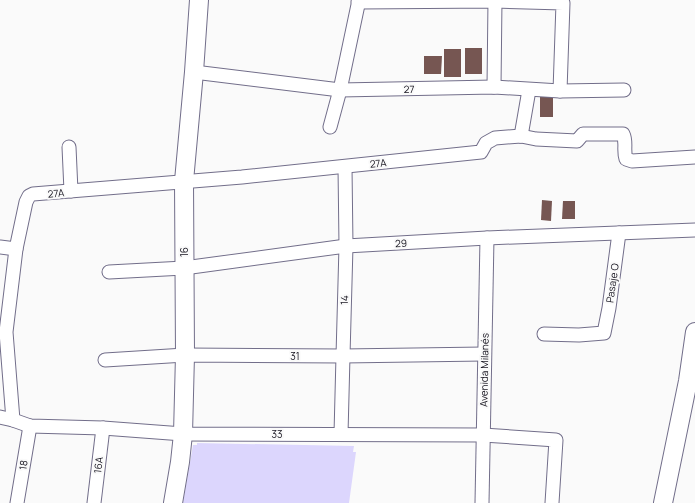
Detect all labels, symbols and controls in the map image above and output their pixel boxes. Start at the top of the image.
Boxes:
street label: 27 [404,82,414,96]
street label: 27A [369,155,388,171]
street label: 27A [47,185,66,201]
street label: 29 [395,236,407,250]
street label: 16 [177,247,191,257]
street label: Pasaje O [602,262,622,304]
street label: 14 [337,295,351,305]
street label: Avenida Milanés [476,333,492,407]
street label: 31 [290,349,300,363]
street label: 33 [271,427,283,441]
street label: 16A [90,455,106,474]
street label: 18 [15,459,31,471]

